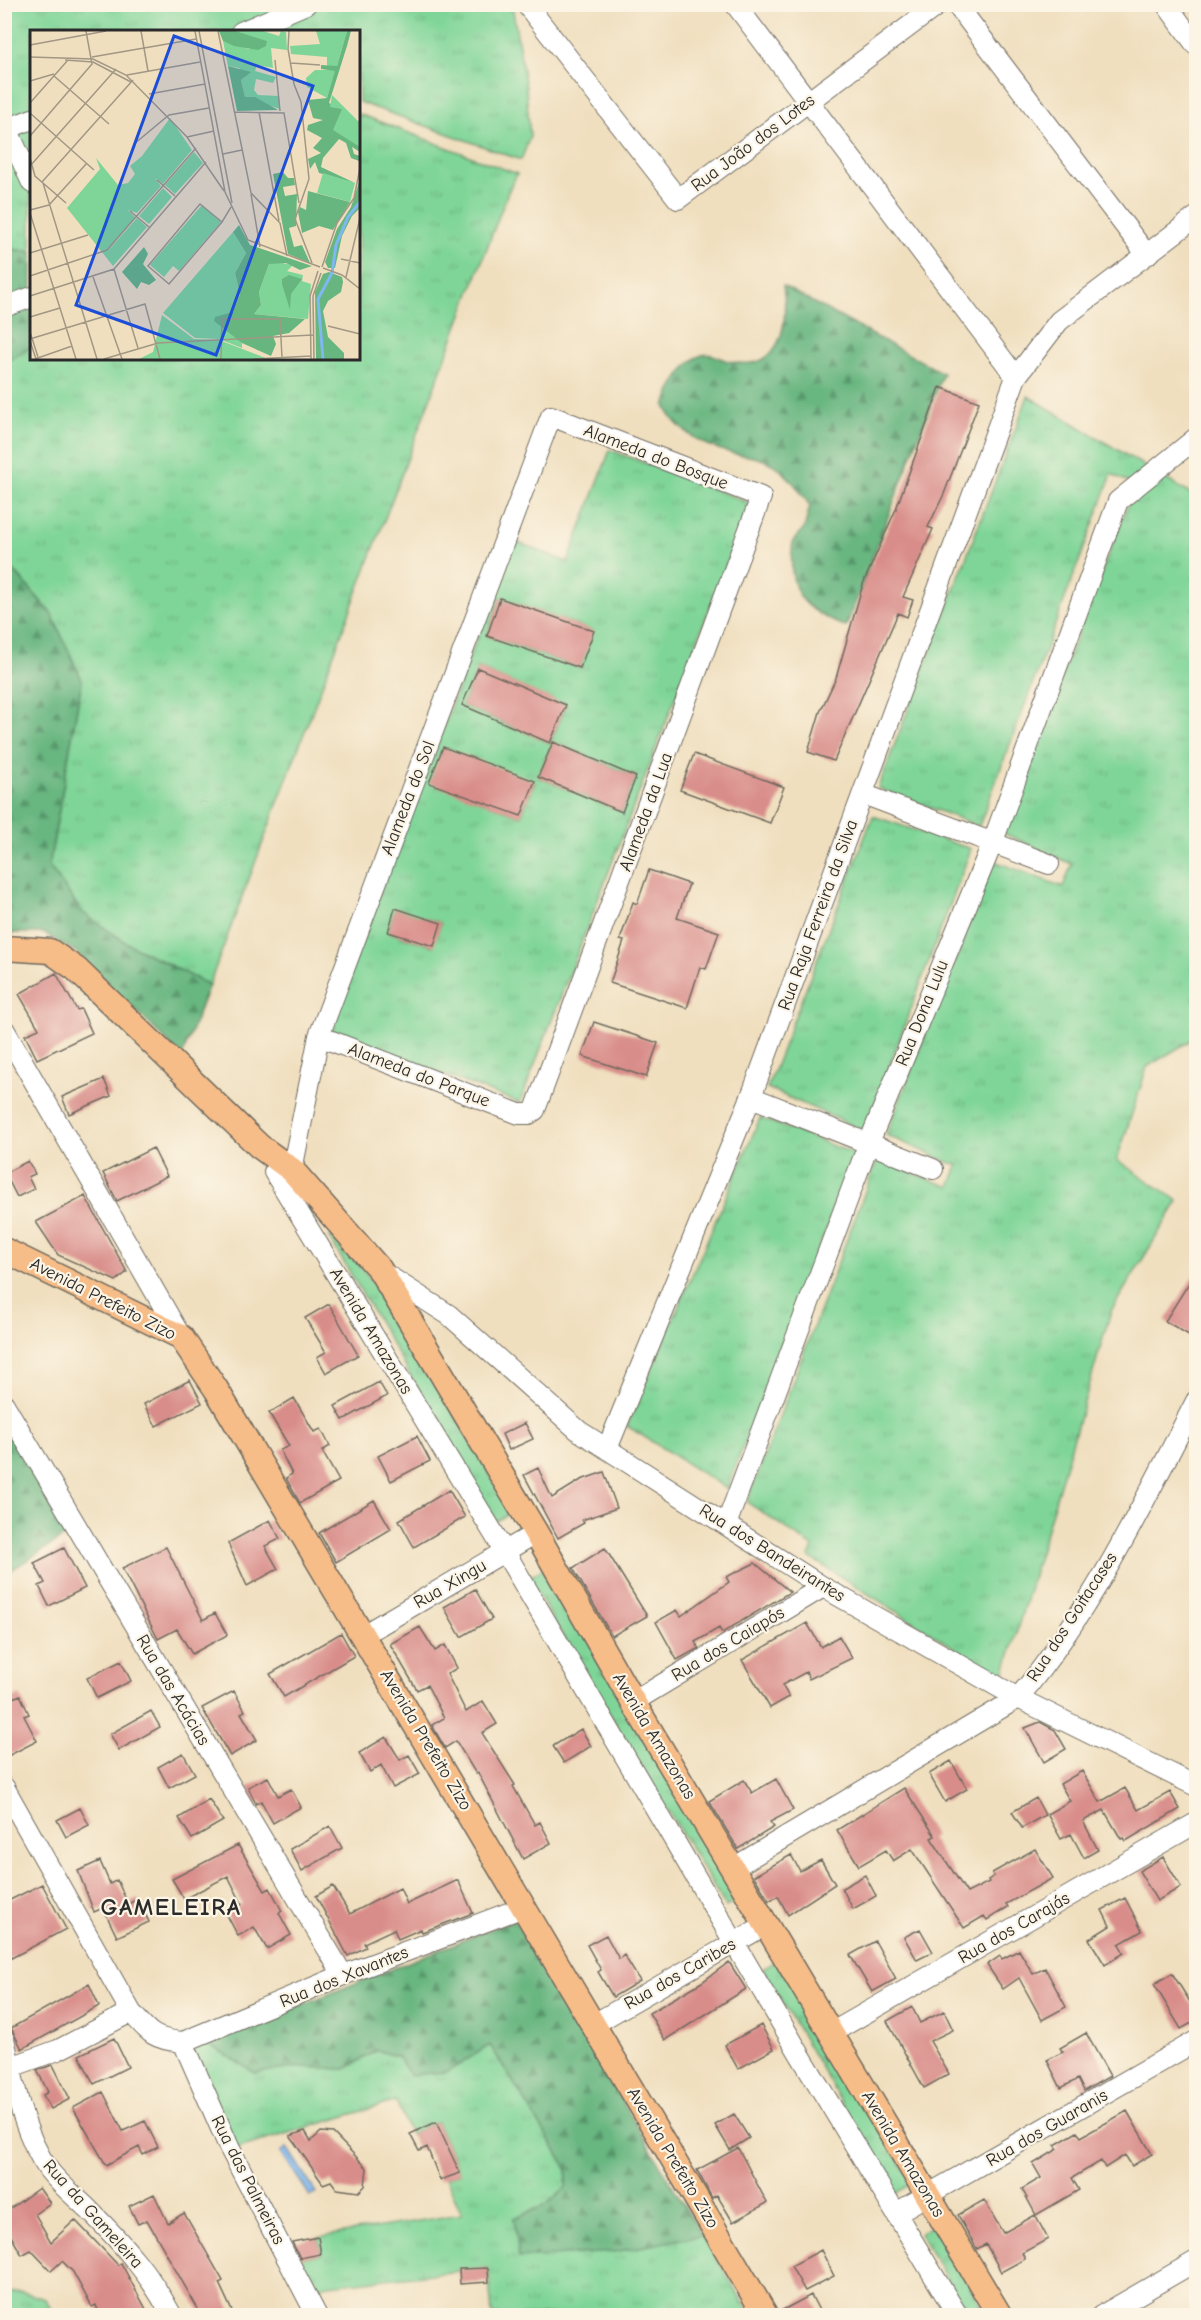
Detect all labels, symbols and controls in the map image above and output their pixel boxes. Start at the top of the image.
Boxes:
inset map [30,30,360,360]
street label: Rua João dos Lotes [687,90,819,196]
street label: Alameda do Bosque [581,420,731,494]
street label: Alameda do Sol [377,738,439,858]
street label: Alameda da Lua [615,750,677,874]
street label: Rua Raja Ferreira da Silva [774,817,862,1013]
street label: Rua Dona Lulu [891,957,953,1069]
street label: Alameda do Parque [345,1038,493,1112]
street label: Avenida Prefeito Zizo [27,1253,179,1345]
street label: Avenida Amazonas [325,1264,417,1398]
street label: Rua dos Bandeirantes [695,1500,849,1606]
street label: Rua dos Goitacases [1022,1548,1122,1686]
street label: Rua Xingu [410,1555,490,1613]
street label: Rua dos Caiapós [668,1602,788,1686]
street label: Rua das Acácias [132,1631,214,1749]
street label: Avenida Prefeito Zizo [376,1666,476,1814]
street label: Avenida Amazonas [608,1669,700,1803]
street label: Rua dos Carajás [955,1888,1073,1968]
district label: GAMELEIRA [101,1893,241,1921]
street label: Rua dos Caribes [620,1934,740,2014]
street label: Rua dos Xavantes [277,1942,411,2012]
street label: Avenida Prefeito Zizo [623,2084,723,2232]
street label: Rua dos Guaranis [983,2085,1111,2171]
street label: Avenida Amazonas [857,2087,949,2221]
street label: Rua das Palmeiras [206,2112,290,2248]
street label: Rua da Gameleira [39,2155,147,2273]

